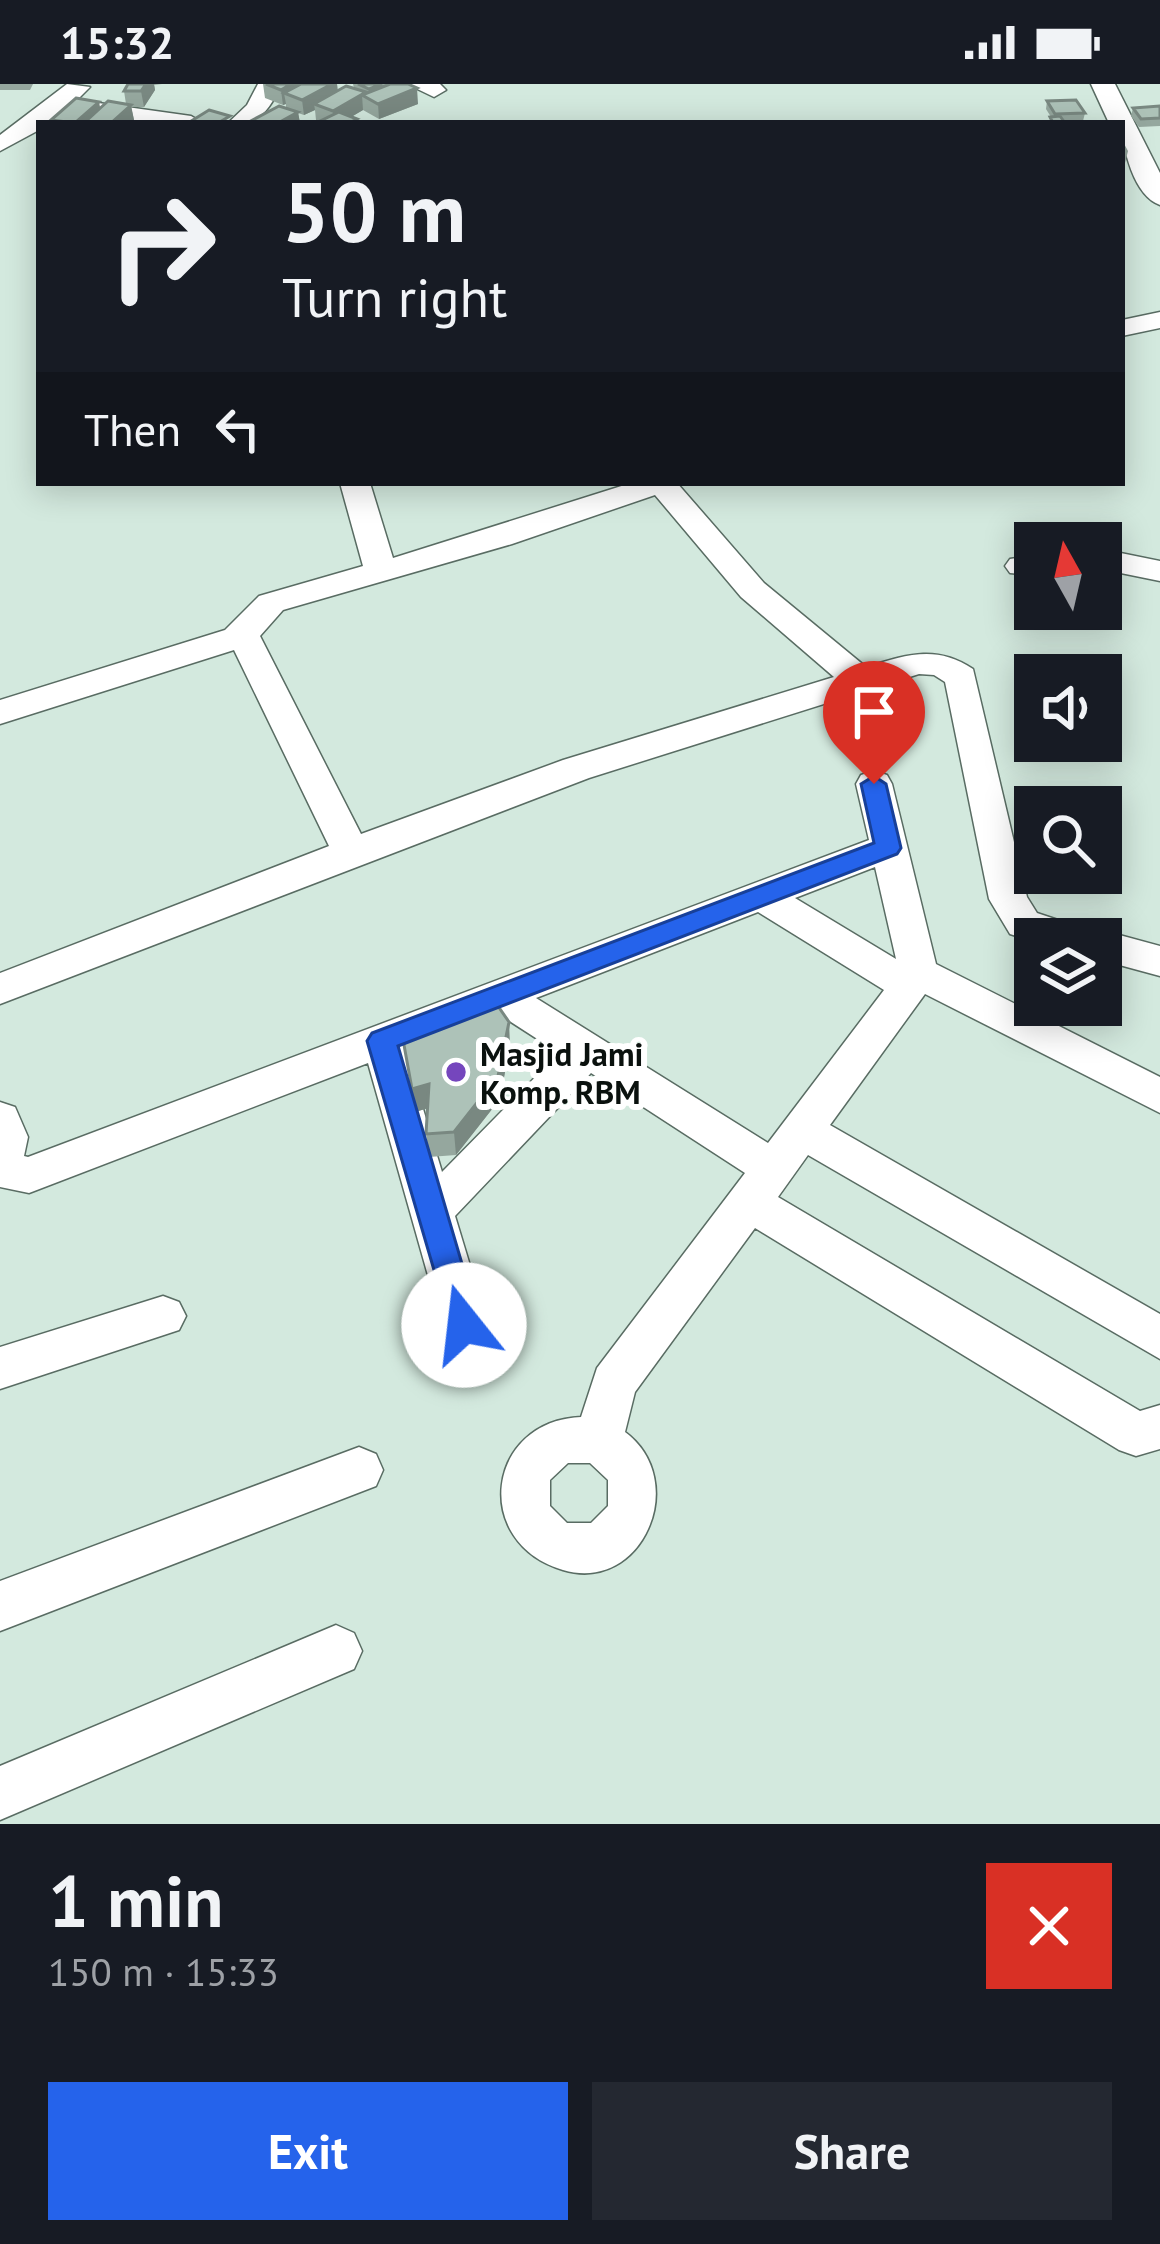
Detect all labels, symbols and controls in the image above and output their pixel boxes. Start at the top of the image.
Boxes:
text: 15:32 [60,13,174,71]
text: 50 m [282,156,466,265]
icon: right [84,168,240,324]
text: Turn right [282,262,507,332]
icon: left [205,396,271,462]
text: Then [84,400,181,458]
north arrow [1014,522,1122,630]
map controls [1014,522,1122,1026]
button: sound [1014,654,1122,762]
pin [823,661,925,784]
icon: arrive [841,679,907,745]
button: search [1014,786,1122,894]
button: layers [1014,918,1122,1026]
place label: Masjid Jami Komp. RBM [480,1032,643,1113]
marker: Masjid Jami Komp. RBM [443,1059,469,1085]
position arrow [401,1262,527,1388]
text: 1 min [48,1854,224,1947]
button: close [986,1863,1112,1989]
text: 150 m · 15:33 [48,1946,279,1997]
button: Exit [48,2082,568,2220]
button: Share [592,2082,1112,2220]

